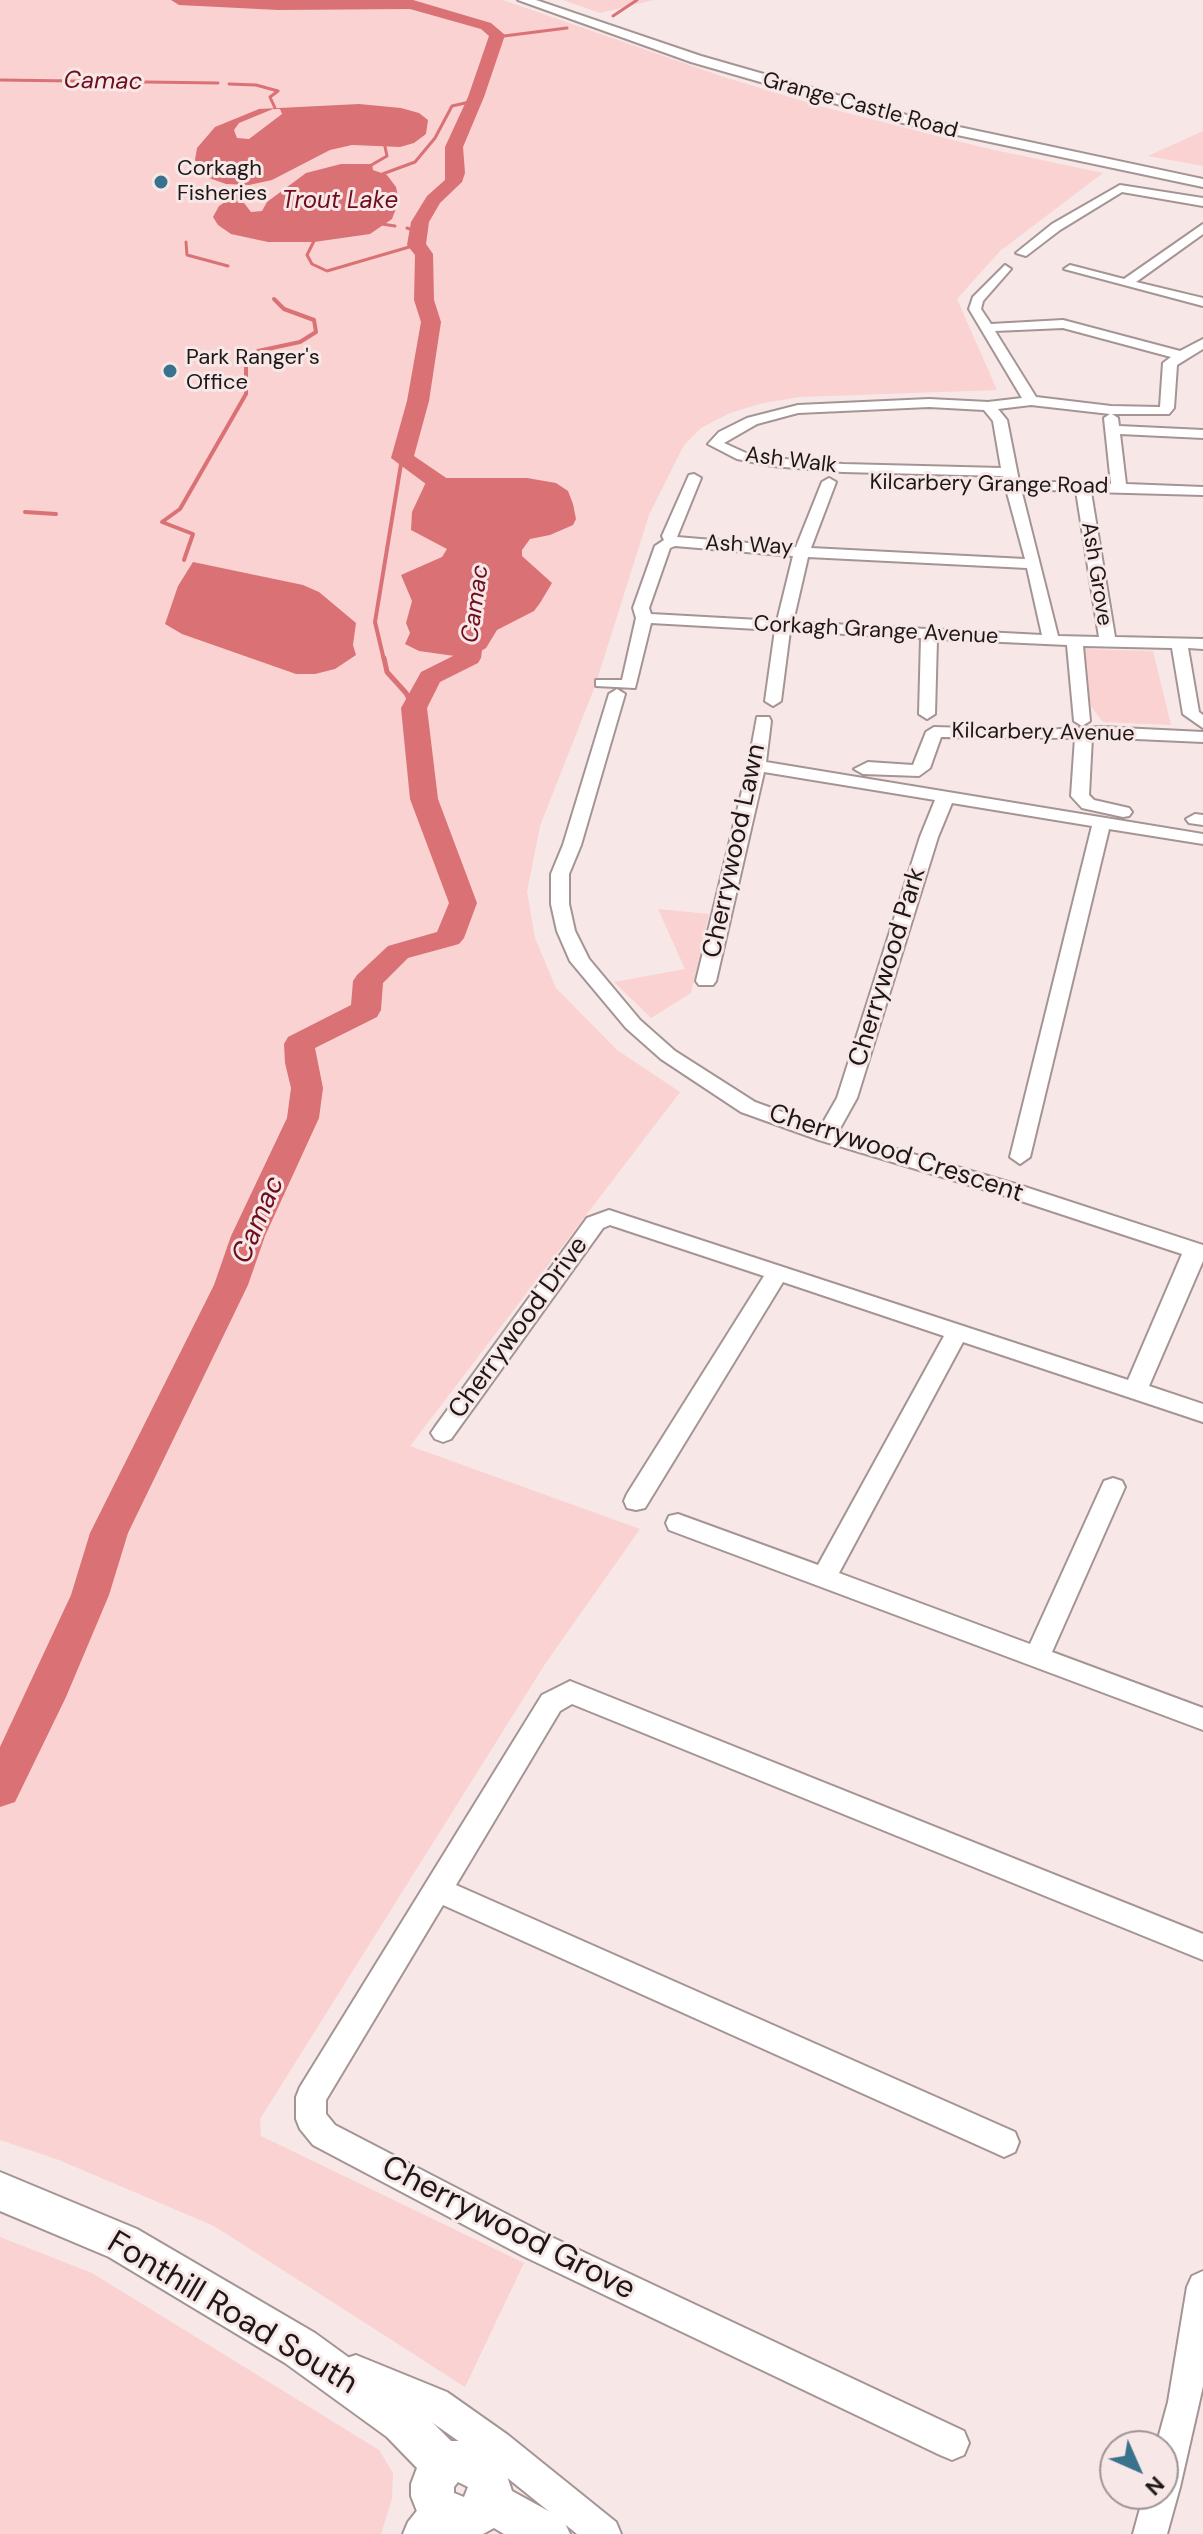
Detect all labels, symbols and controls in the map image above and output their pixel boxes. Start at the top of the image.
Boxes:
water label: Camac [63,67,143,97]
street label: Grange Castle Road [760,67,960,145]
place label: Corkagh Fisheries [177,156,267,208]
marker: Corkagh Fisheries [152,173,170,191]
water label: Trout Lake [282,188,398,216]
place label: Park Ranger's Office [186,345,320,396]
marker: Park Ranger's Office [161,362,179,380]
street label: Ash Walk [744,442,838,480]
street label: Kilcarbery Grange Road [869,470,1109,500]
street label: Ash Grove [1075,520,1117,628]
street label: Ash Way [704,531,794,561]
water label: Camac [456,563,496,645]
street label: Corkagh Grange Avenue [753,611,999,651]
street label: Kilcarbery Avenue [951,718,1135,748]
street label: Cherrywood Lawn [697,741,773,961]
street label: Cherrywood Park [843,864,933,1070]
street label: Cherrywood Crescent [765,1098,1027,1210]
water label: Camac [226,1171,292,1269]
street label: Cherrywood Drive [443,1231,595,1425]
street label: Cherrywood Grove [375,2149,641,2309]
street label: Fonthill Road South [100,2224,364,2404]
north arrow [1099,2430,1179,2510]
text: N [1139,2470,1171,2502]

